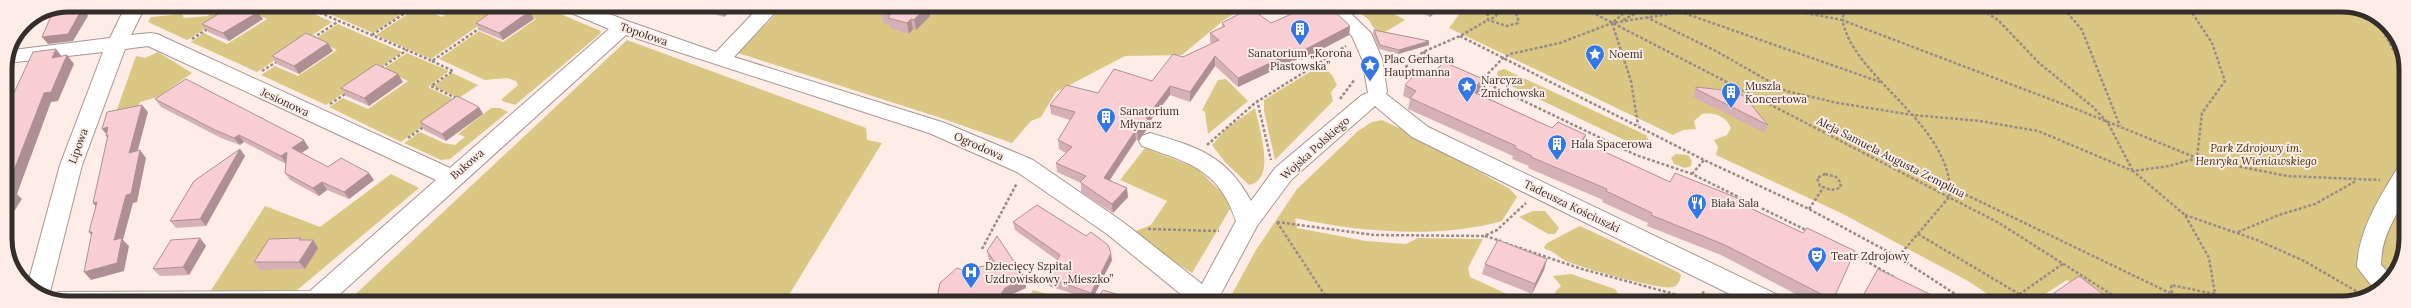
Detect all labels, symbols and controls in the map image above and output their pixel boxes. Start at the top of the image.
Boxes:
building icon: Sanatorium „Korona Piastowska” [1289,18,1311,46]
street label: Topolowa [618,19,670,49]
place icon: Noemi [1584,43,1606,71]
place label: Sanatorium „Korona Piastowska” [1248,46,1352,73]
place label: Noemi [1609,47,1643,61]
place label: Plac Gerharta Hauptmanna [1384,52,1454,79]
place icon: Plac Gerharta Hauptmanna [1359,54,1381,82]
place label: Narcyza Żmichowska [1481,73,1545,100]
place icon: Narcyza Żmichowska [1456,75,1478,103]
place label: Muszla Koncertowa [1745,79,1807,106]
building icon: Muszla Koncertowa [1720,81,1742,109]
street label: Jesionowa [258,84,312,119]
place label: Sanatorium Młynarz [1120,104,1179,131]
building icon: Sanatorium Młynarz [1095,106,1117,134]
street label: Wojska Polskiego [1278,113,1352,183]
street label: Aleja Samuela Augusta Zemplina [1814,113,1968,201]
street label: Lipowa [65,126,91,166]
street label: Ogrodowa [952,129,1006,163]
building icon: Hala Spacerowa [1546,133,1568,161]
place label: Hala Spacerowa [1571,137,1653,151]
park label: Park Zdrojowy im. Henryka Wieniawskiego [2195,141,2317,168]
street label: Bukowa [447,145,487,182]
street label: Tadeusza Kościuszki [1522,177,1622,235]
restaurant icon: Biała Sala [1686,192,1708,220]
place label: Biała Sala [1711,196,1759,210]
theatre icon: Teatr Zdrojowy [1806,245,1828,273]
place label: Teatr Zdrojowy [1831,249,1909,263]
place label: Dziecięcy Szpital Uzdrowiskowy „Mieszko” [985,259,1113,286]
hospital icon: Dziecięcy Szpital Uzdrowiskowy „Mieszko” [960,261,982,289]

